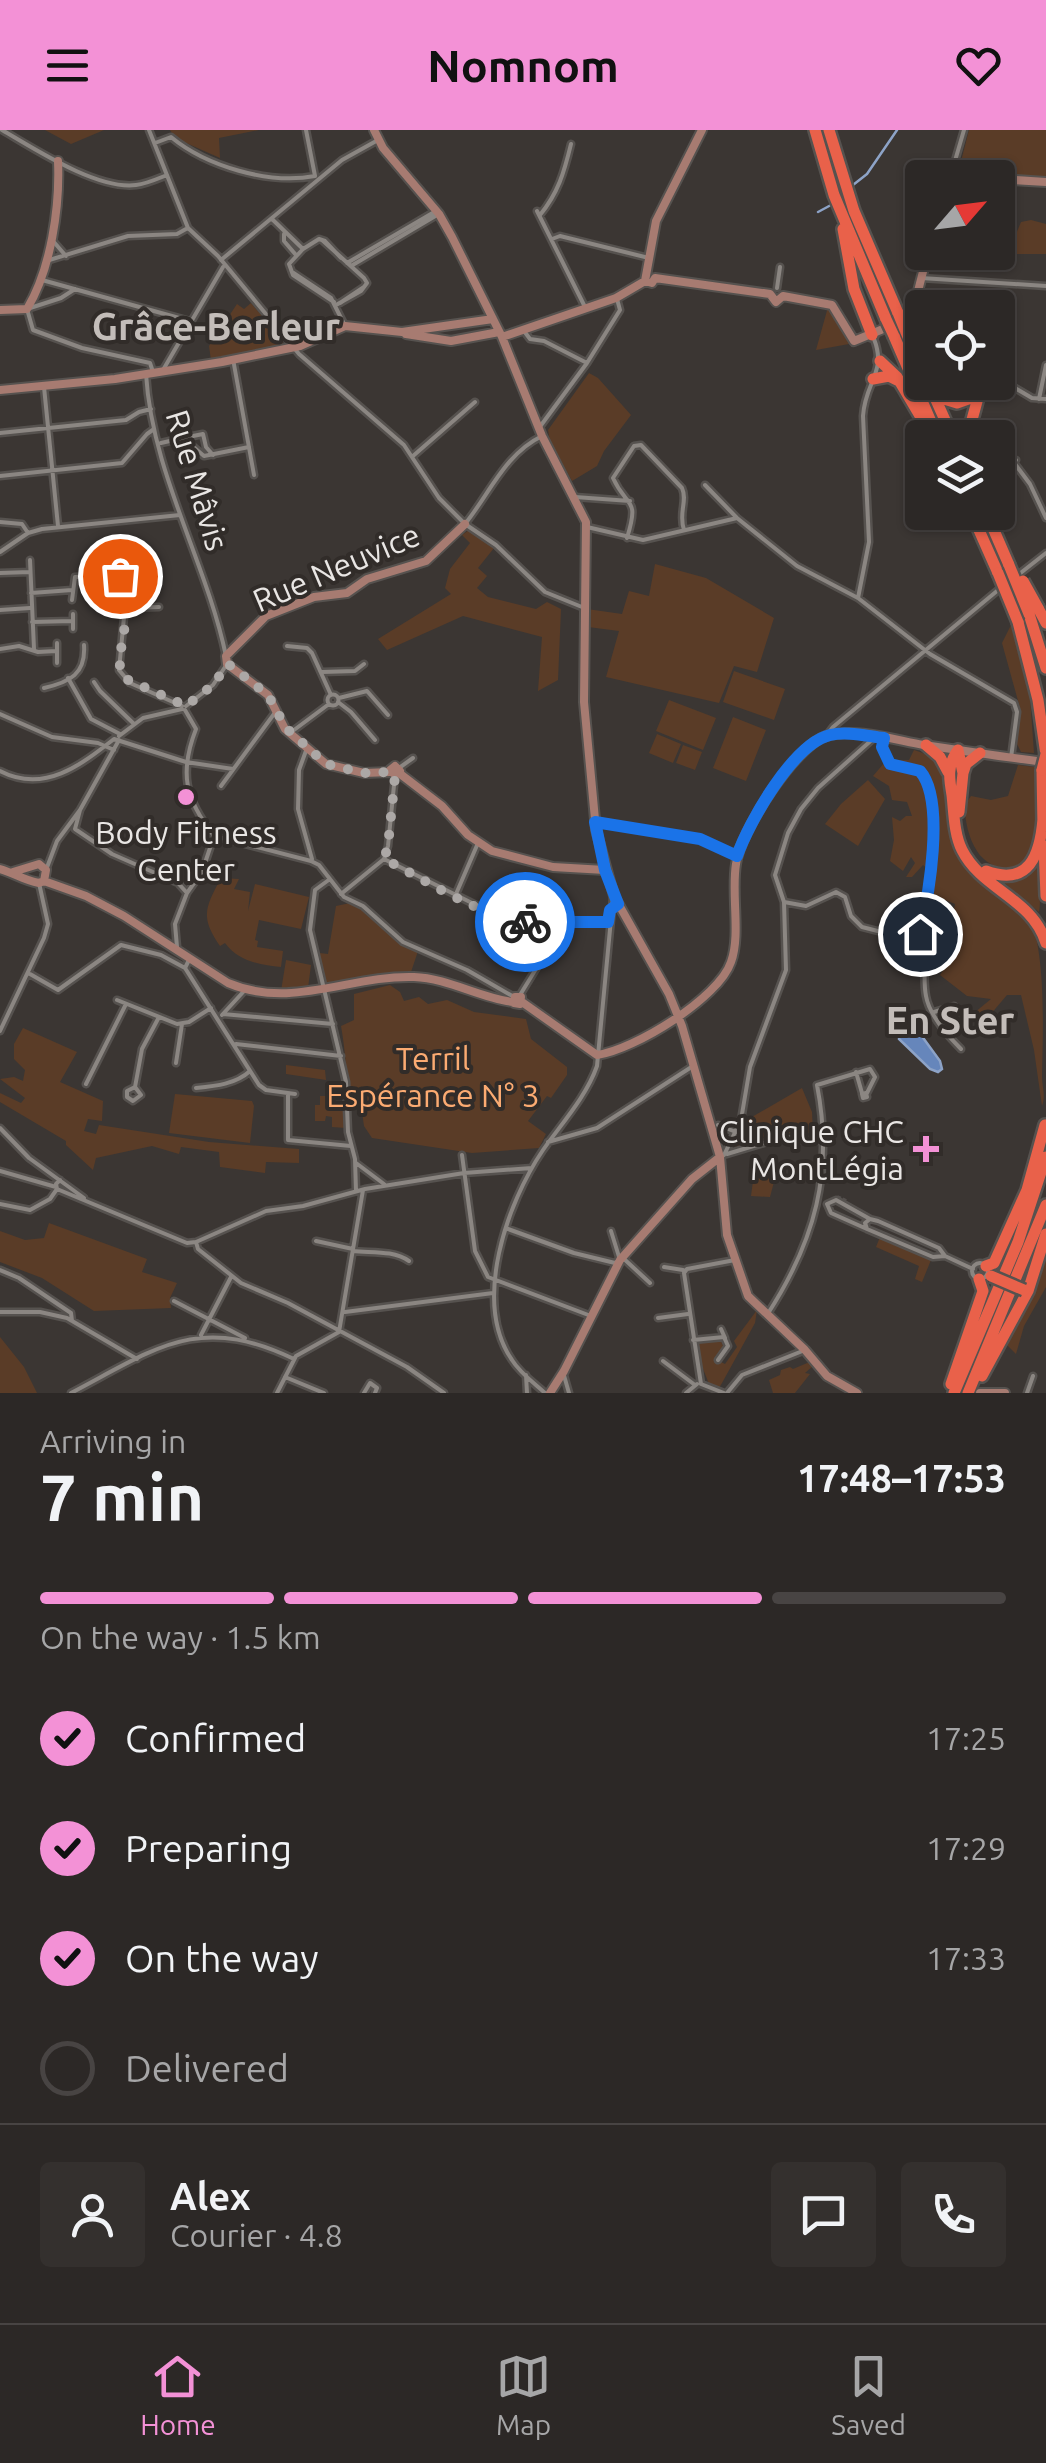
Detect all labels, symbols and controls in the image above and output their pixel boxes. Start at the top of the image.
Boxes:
icon: menu [40,38,95,93]
icon: heart [951,38,1006,93]
text: Nomnom [427,40,619,91]
north arrow [905,160,1015,270]
map controls [905,160,1015,530]
button: locate [905,290,1015,400]
district label: Grâce-Berleur [92,305,341,347]
street label: Rue Mâvis [160,406,236,554]
button: layers [905,420,1015,530]
street label: Rue Neuvice [247,516,425,618]
pin [78,534,163,619]
icon: bag [93,549,148,604]
marker: Body Fitness Center [175,786,197,808]
place label: Body Fitness Center [95,814,277,887]
courier [475,872,575,972]
pin [878,892,963,977]
icon: bike [498,895,553,950]
icon: home [893,907,948,962]
district label: En Ster [886,999,1015,1041]
park label: Terril Espérance N° 3 [326,1040,540,1113]
place label: Clinique CHC MontLégia [719,1113,904,1186]
marker: Clinique CHC MontLégia [913,1136,939,1162]
text: Arriving in [40,1423,186,1459]
text: 17:48–17:53 [797,1457,1006,1499]
text: 7 min [40,1460,204,1533]
text: On the way · 1.5 km [40,1619,321,1655]
icon: check [40,1711,95,1766]
text: Confirmed [125,1717,306,1759]
text: 17:25 [926,1720,1006,1756]
icon: check [40,1821,95,1876]
text: Preparing [125,1827,292,1869]
text: 17:29 [926,1830,1006,1866]
icon: check [40,1931,95,1986]
text: On the way [125,1937,318,1979]
text: 17:33 [926,1940,1006,1976]
text: Delivered [125,2047,289,2089]
button: person [40,2162,145,2267]
button: chat [771,2162,876,2267]
button: phone [901,2162,1006,2267]
text: Alex [170,2175,251,2217]
text: Courier · 4.8 [170,2217,343,2253]
tab: Home [140,2349,216,2440]
tab: Map [496,2349,551,2440]
tab: Saved [831,2349,906,2440]

